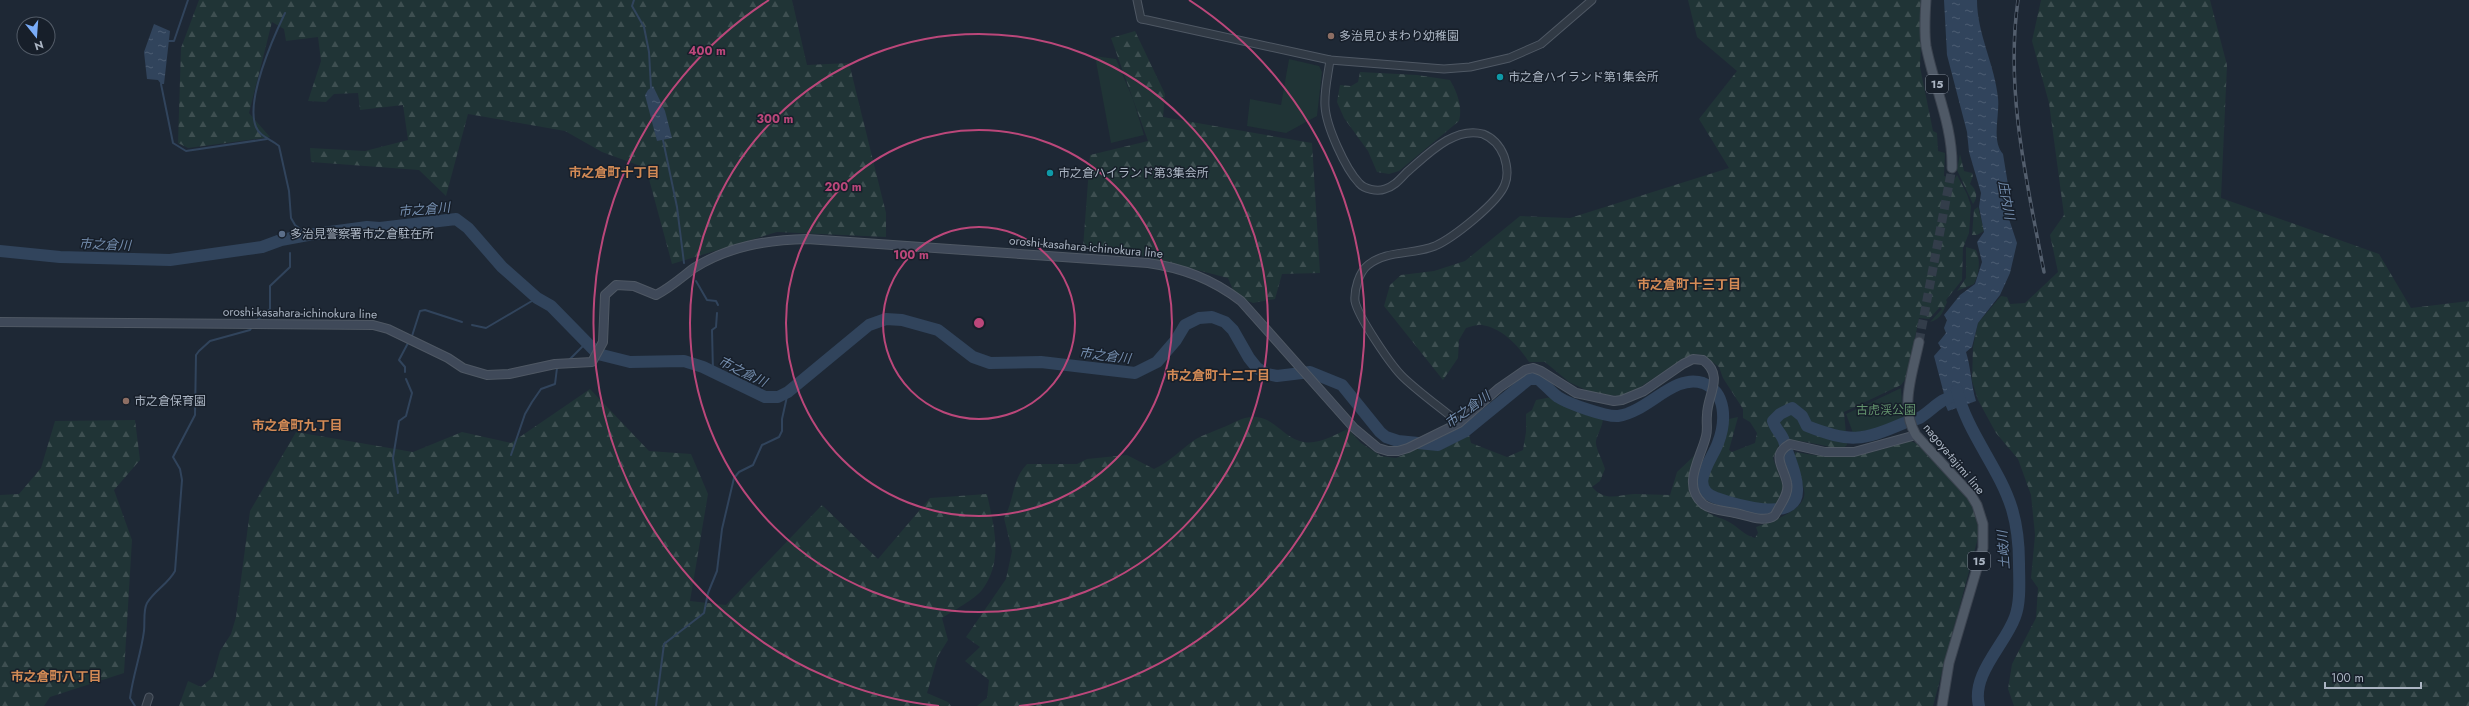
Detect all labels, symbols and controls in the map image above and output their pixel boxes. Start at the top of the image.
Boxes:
north arrow [16,16,56,56]
place label: 多治見ひまわり幼稚園 [1339,27,1459,45]
marker: 多治見ひまわり幼稚園 [1326,31,1336,41]
text: N [32,37,45,54]
text: 400 m [688,42,726,60]
place label: 市之倉ハイランド第１集会所 [1508,68,1659,86]
marker: 市之倉ハイランド第１集会所 [1495,72,1505,82]
road number: 15 [1926,75,1948,93]
text: 300 m [757,110,794,128]
district label: 市之倉町十丁目 [568,163,660,182]
place label: 市之倉ハイランド第３集会所 [1058,164,1209,182]
marker: 市之倉ハイランド第３集会所 [1045,168,1055,178]
text: 200 m [824,178,862,196]
water label: 庄内川 [1994,179,2020,223]
water label: 市之倉川 [397,198,453,221]
place label: 多治見警察署市之倉駐在所 [290,225,434,243]
marker: 多治見警察署市之倉駐在所 [277,229,287,239]
street label: oroshi-kasahara-ichinokura line [1008,231,1164,263]
water label: 市之倉川 [79,234,133,255]
text: 100 m [893,246,929,264]
district label: 市之倉町十三丁目 [1637,275,1741,294]
street label: oroshi-kasahara-ichinokura line [223,303,377,323]
centre of rings [972,316,986,330]
water label: 市之倉川 [1078,343,1134,368]
water label: 市之倉川 [715,352,772,392]
district label: 市之倉町十二丁目 [1166,366,1270,385]
water label: 市之倉川 [1441,385,1496,432]
place label: 市之倉保育園 [134,392,206,410]
marker: 市之倉保育園 [121,396,131,406]
park label: 古虎渓公園 [1856,401,1916,419]
district label: 市之倉町九丁目 [251,416,343,435]
street label: nagoya-tajimi line [1919,419,1989,499]
water label: 土岐川 [1993,528,2014,570]
road number: 15 [1968,552,1990,570]
scale bar [2325,664,2421,690]
district label: 市之倉町八丁目 [10,667,102,686]
text: 100 m [2331,669,2364,687]

